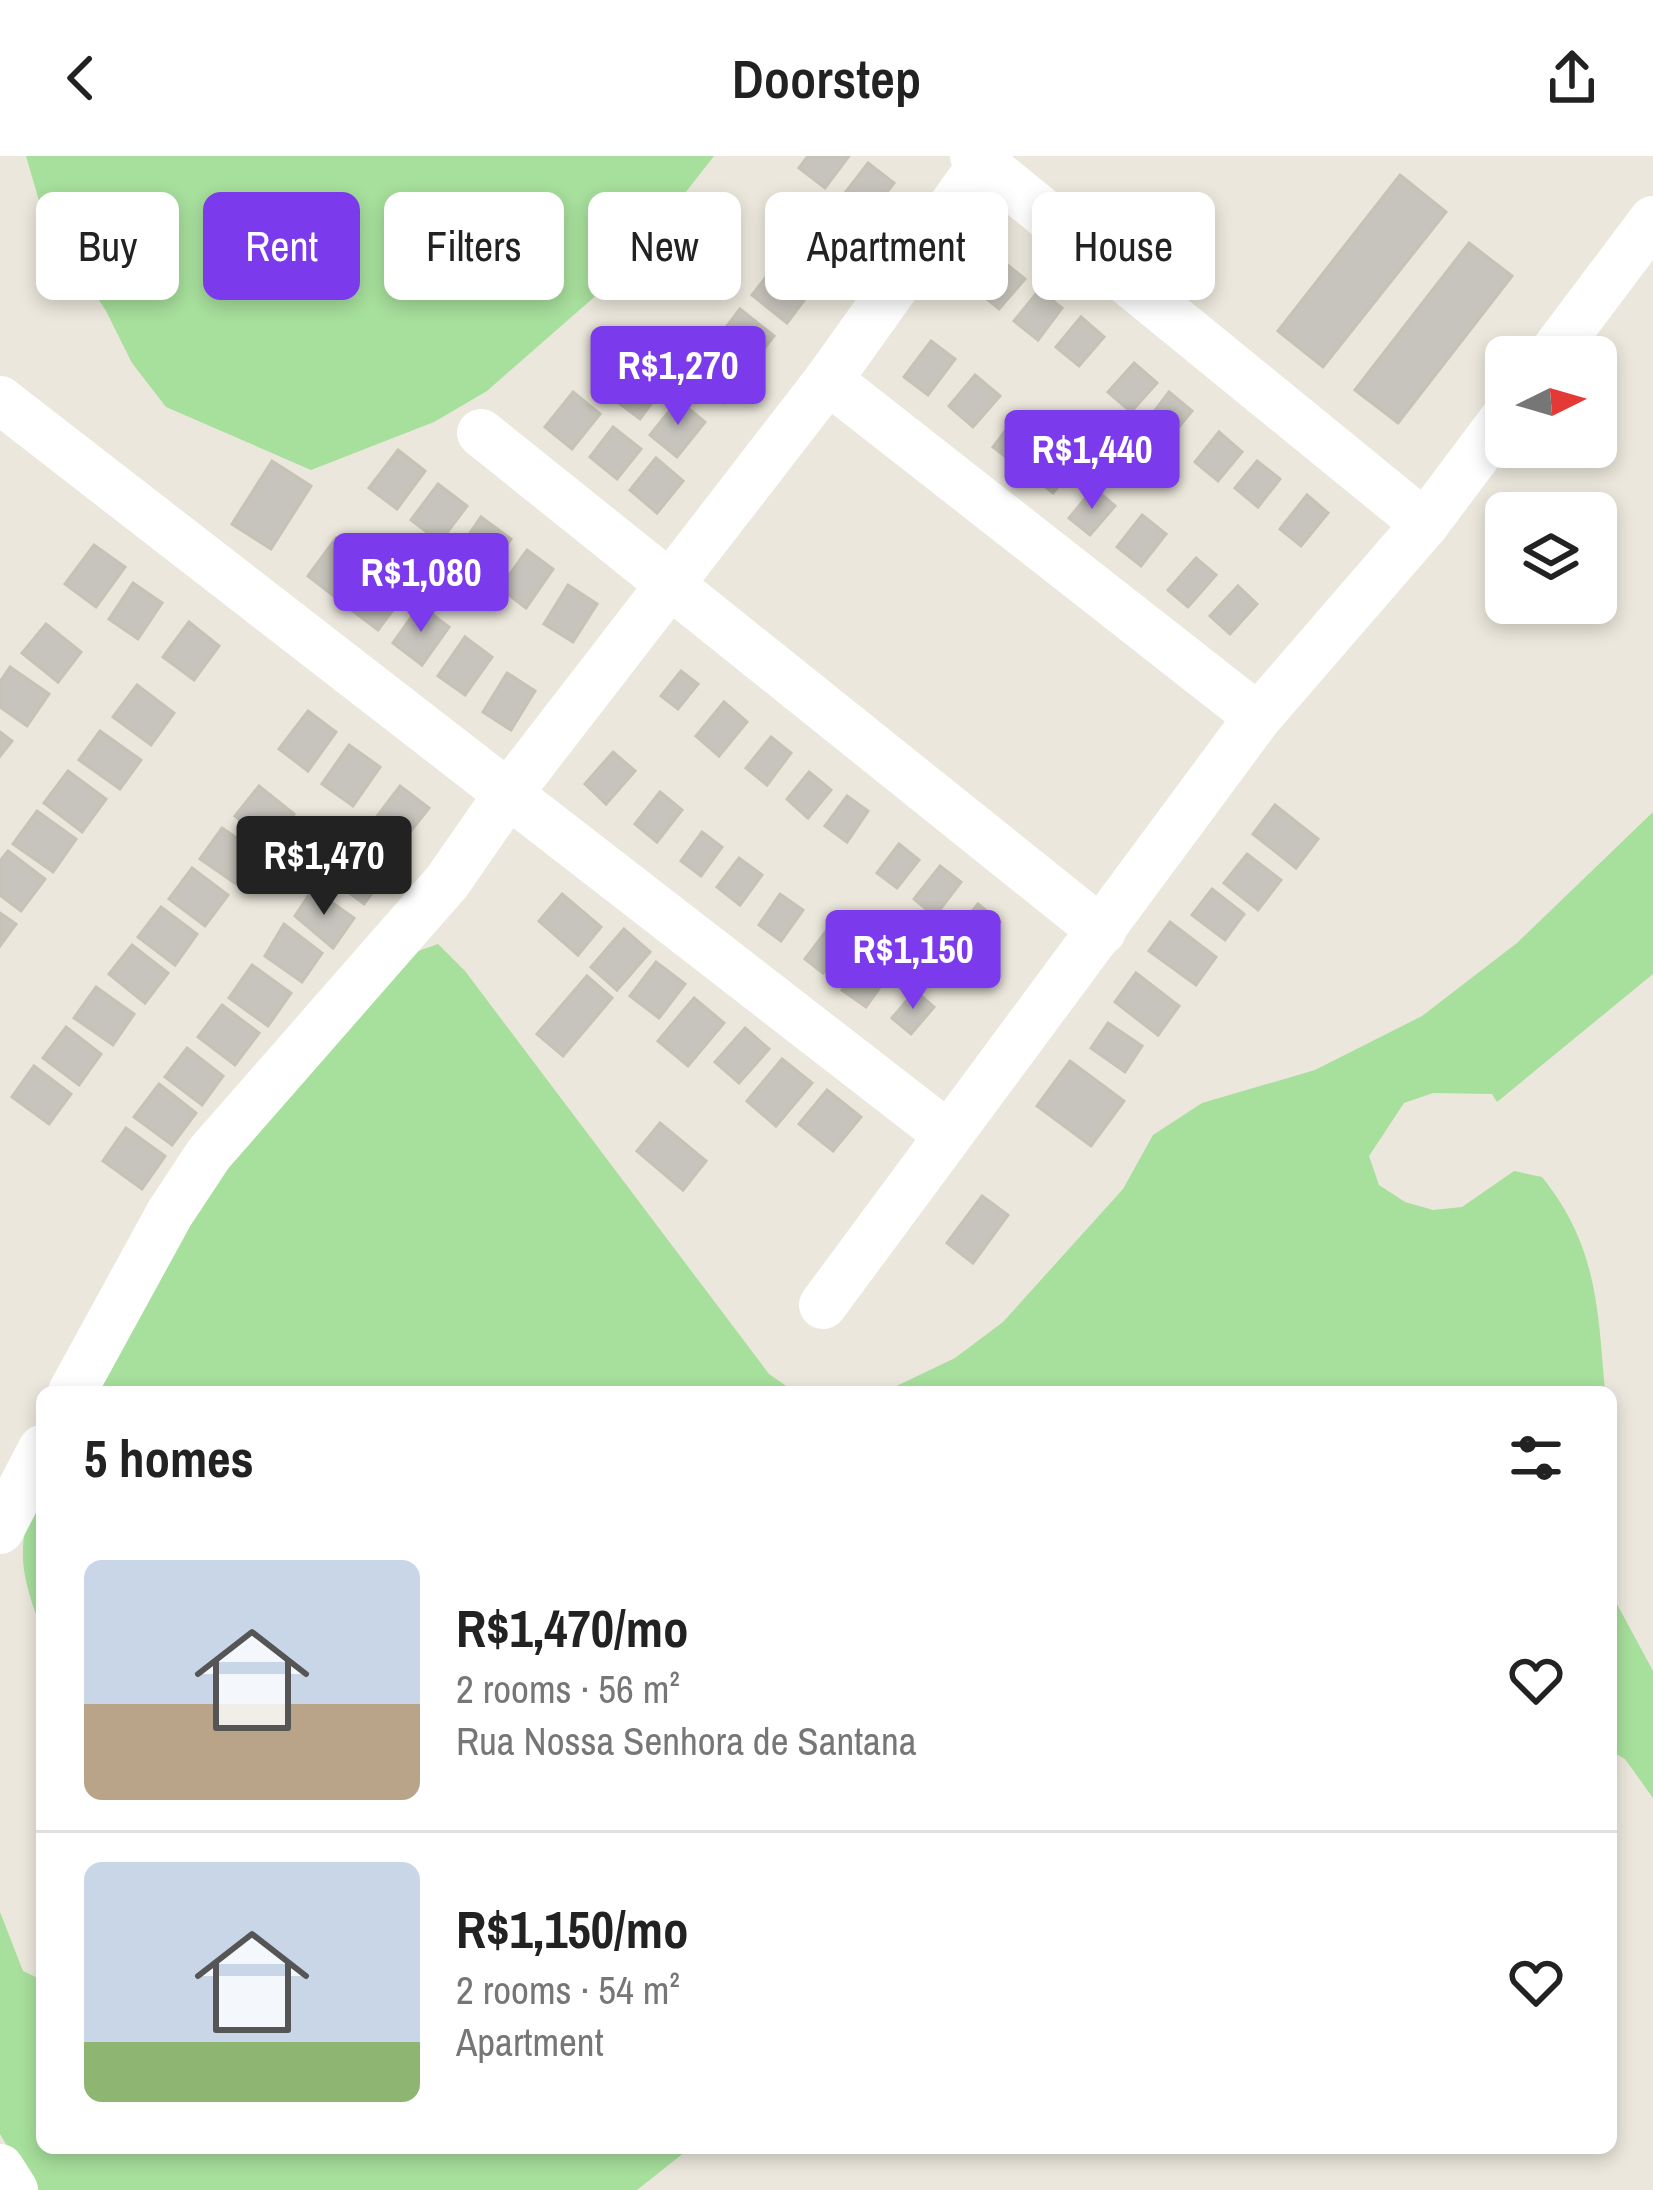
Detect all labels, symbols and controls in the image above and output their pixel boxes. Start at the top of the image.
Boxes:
text: Doorstep [732,42,921,115]
icon: back [48,45,114,111]
icon: share [1539,45,1605,111]
chip: Buy [36,192,179,300]
chip: Rent [203,192,360,300]
chip: Filters [384,192,564,300]
chip: New [588,192,741,300]
chip: Apartment [765,192,1008,300]
chip: House [1032,192,1215,300]
pin: R$1,270 [567,326,789,428]
north arrow [1485,336,1617,468]
map controls [1485,336,1617,624]
text: R$1,270 [618,339,738,391]
pin: R$1,440 [981,410,1203,512]
text: R$1,440 [1032,423,1152,475]
button: layers [1485,492,1617,624]
pin: R$1,080 [310,533,532,635]
text: R$1,080 [361,546,481,598]
pin: R$1,470 [213,816,435,918]
text: R$1,470 [264,829,384,881]
pin: R$1,150 [802,910,1024,1012]
text: R$1,150 [853,923,973,975]
text: 5 homes [84,1424,254,1493]
icon: filters [1503,1425,1569,1491]
text: R$1,470/mo [456,1594,688,1663]
icon: home [180,1608,324,1752]
icon: heart [1503,1647,1569,1713]
text: 2 rooms · 56 m² [456,1663,680,1715]
text: Rua Nossa Senhora de Santana [456,1715,916,1767]
text: R$1,150/mo [456,1895,688,1964]
icon: home [180,1910,324,2054]
icon: heart [1503,1949,1569,2015]
text: 2 rooms · 54 m² [456,1964,680,2016]
text: Apartment [456,2016,604,2068]

